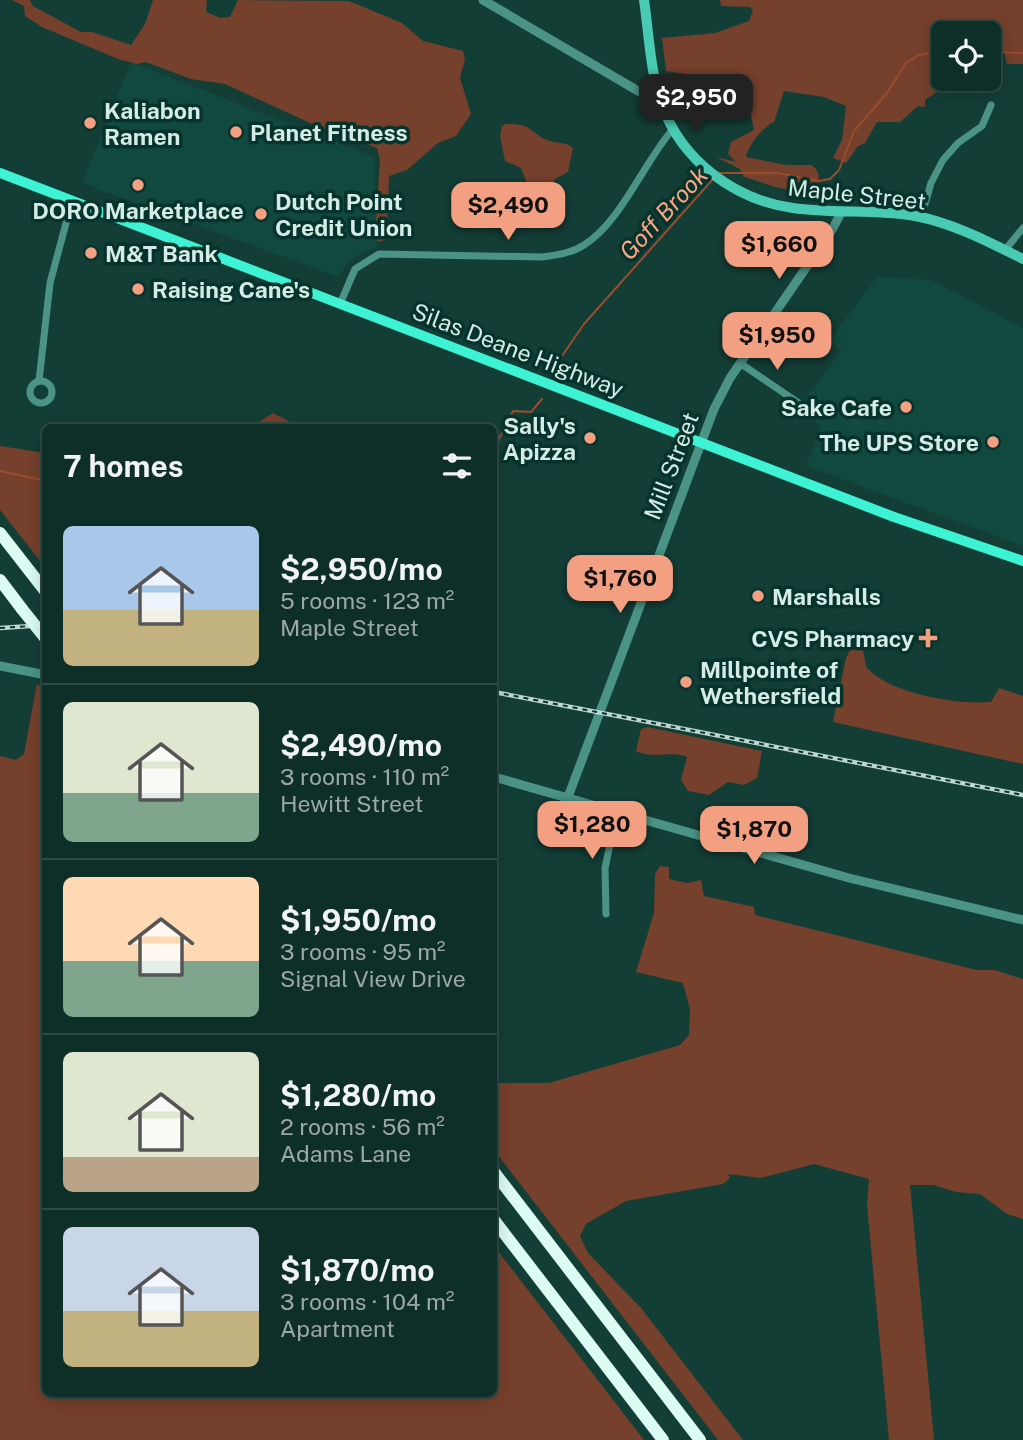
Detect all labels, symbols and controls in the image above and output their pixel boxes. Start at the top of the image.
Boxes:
map controls [931,21,1001,91]
button: locate [931,21,1001,91]
pin: $2,950 [639,74,753,134]
text: $2,950 [655,83,737,110]
place label: Kaliabon Ramen [104,97,201,150]
marker: Kaliabon Ramen [82,115,98,131]
place label: Planet Fitness [250,119,408,146]
marker: Planet Fitness [228,124,244,140]
water label: Goff Brook [613,161,713,265]
street label: Maple Street [787,173,927,215]
marker: DORO Marketplace [130,177,146,193]
pin: $2,490 [451,182,565,242]
place label: Dutch Point Credit Union [275,188,413,241]
text: $2,490 [467,191,549,218]
place label: DORO Marketplace [32,197,244,224]
marker: Dutch Point Credit Union [253,206,269,222]
pin: $1,660 [722,222,836,281]
text: $1,660 [741,230,817,257]
place label: M&T Bank [105,240,218,267]
marker: M&T Bank [83,245,99,261]
place label: Raising Cane's [152,276,310,303]
marker: Raising Cane's [130,281,146,297]
street label: Silas Deane Highway [409,297,627,403]
pin: $1,950 [720,312,834,372]
text: $1,950 [738,321,816,348]
place label: Sake Cafe [781,394,892,421]
marker: Sake Cafe [898,399,914,415]
street label: Mill Street [638,409,704,523]
place label: Sally's Apizza [503,412,576,465]
place label: The UPS Store [819,429,979,456]
marker: Sally's Apizza [582,430,598,446]
marker: The UPS Store [985,434,1001,450]
icon: filters [438,447,476,485]
text: 7 homes [63,448,184,484]
text: $2,950/mo [280,551,443,587]
icon: home [119,554,203,638]
pin: $1,760 [563,556,677,615]
text: $1,760 [583,564,657,591]
place label: Marshalls [772,583,881,610]
text: 5 rooms · 123 m² [280,587,454,614]
marker: Marshalls [750,588,766,604]
text: Maple Street [280,614,419,641]
place label: CVS Pharmacy [751,625,914,652]
marker: CVS Pharmacy [920,630,936,646]
place label: Millpointe of Wethersfield [700,656,841,709]
marker: Millpointe of Wethersfield [678,674,694,690]
text: $2,490/mo [280,727,442,763]
icon: home [119,730,203,814]
text: 3 rooms · 110 m² [280,763,449,790]
text: Hewitt Street [280,790,424,817]
pin: $1,280 [535,802,649,861]
pin: $1,870 [697,806,811,866]
text: $1,280 [553,810,631,837]
text: $1,870 [716,815,792,842]
text: $1,950/mo [280,902,436,938]
icon: home [119,905,203,989]
text: 3 rooms · 95 m² [280,938,446,965]
text: Signal View Drive [280,965,466,992]
text: $1,280/mo [280,1077,436,1113]
icon: home [119,1080,203,1164]
text: 2 rooms · 56 m² [280,1113,445,1140]
text: Adams Lane [280,1140,411,1167]
text: $1,870/mo [280,1252,435,1288]
icon: home [119,1255,203,1339]
text: 3 rooms · 104 m² [280,1288,454,1315]
text: Apartment [280,1315,395,1342]

